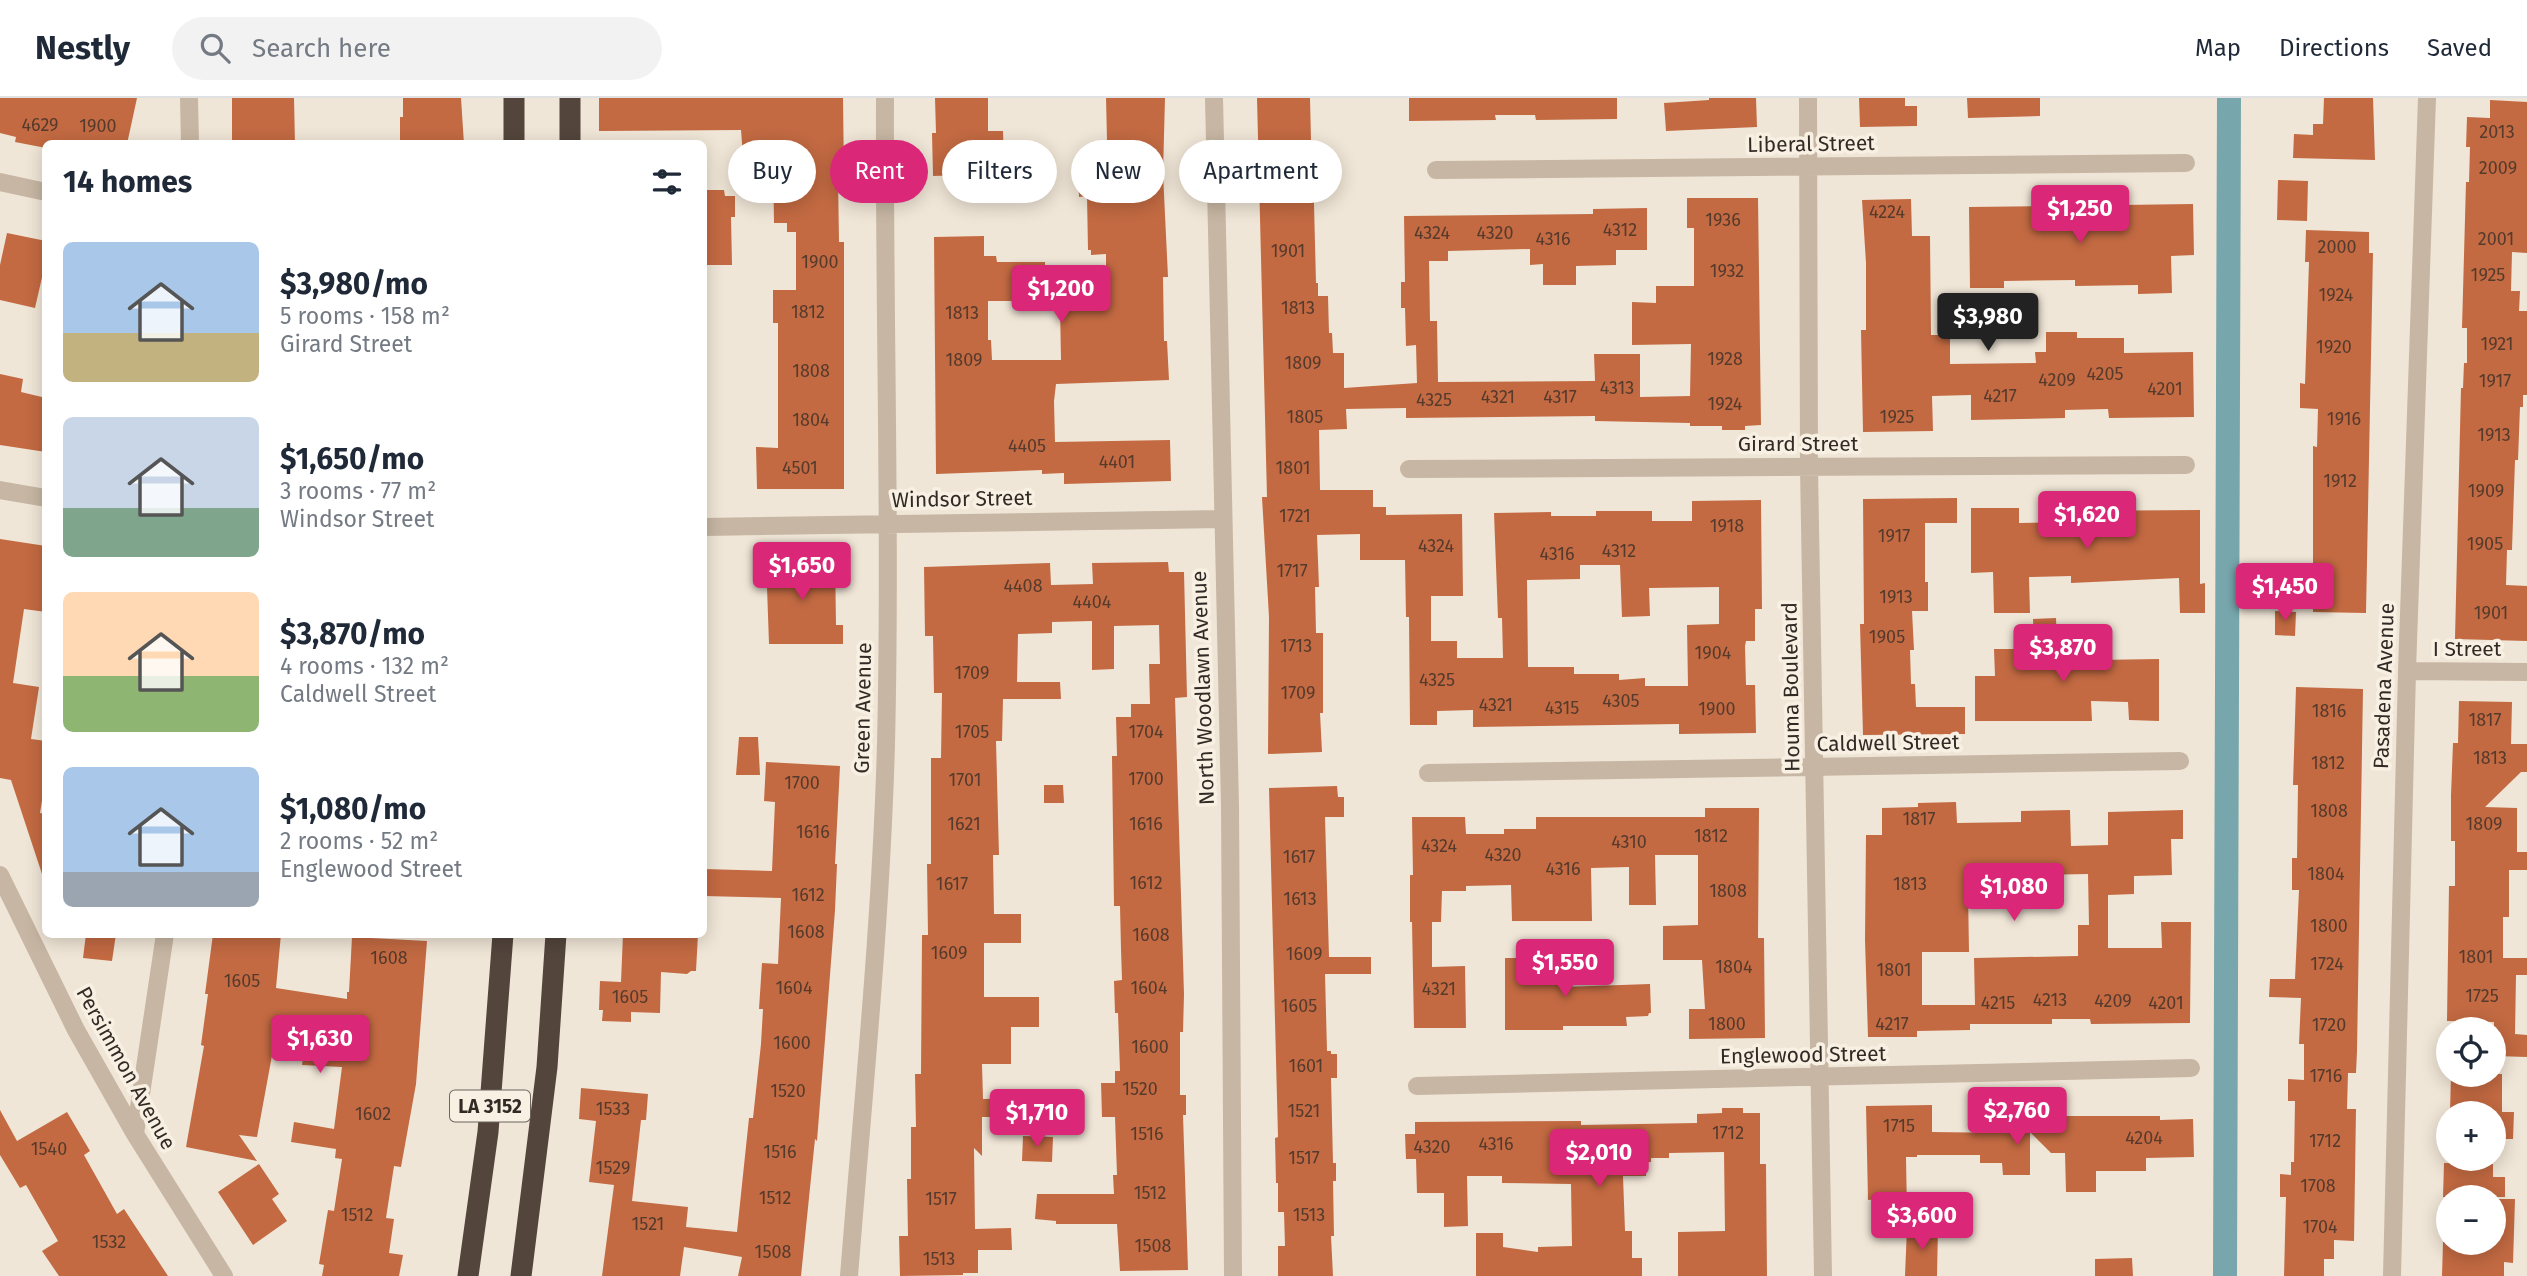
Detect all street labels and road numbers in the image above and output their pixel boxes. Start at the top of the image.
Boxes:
street label: Liberal Street [1747,130,1875,158]
street label: Girard Street [1738,431,1859,457]
street label: Windsor Street [891,485,1033,513]
street label: North Woodlawn Avenue [1186,570,1220,806]
street label: Houma Boulevard [1777,602,1805,772]
street label: Pasadena Avenue [2368,602,2400,770]
street label: I Street [2433,636,2502,662]
street label: Green Avenue [849,642,877,774]
street label: Caldwell Street [1816,729,1960,757]
street label: Persimmon Avenue [70,982,182,1154]
street label: Englewood Street [1720,1041,1887,1069]
road number: LA 3152 [450,1090,530,1122]

